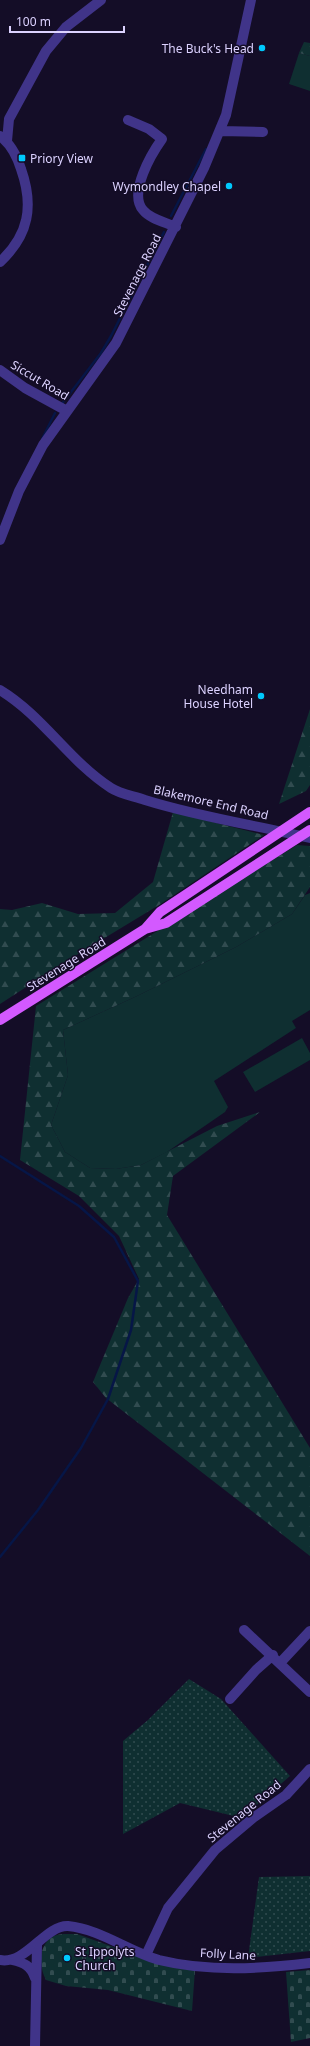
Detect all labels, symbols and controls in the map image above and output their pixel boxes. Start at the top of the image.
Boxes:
scale bar [10,8,124,34]
text: 100 m [16,13,51,30]
place label: The Buck's Head [162,40,254,57]
marker: The Buck's Head [257,43,267,53]
place label: Priory View [30,150,94,167]
marker: Priory View [17,153,27,163]
place label: Wymondley Chapel [113,178,221,195]
marker: Wymondley Chapel [224,181,234,191]
street label: Stevenage Road [109,231,165,319]
street label: Siccut Road [8,356,72,404]
place label: Needham House Hotel [183,681,253,712]
marker: Needham House Hotel [256,691,266,701]
street label: Blakemore End Road [152,781,270,823]
street label: Stevenage Road [23,933,109,995]
street label: Stevenage Road [203,1776,285,1846]
place label: St Ippolyts Church [75,1943,135,1974]
street label: Folly Lane [200,1944,257,1964]
marker: St Ippolyts Church [62,1953,72,1963]

